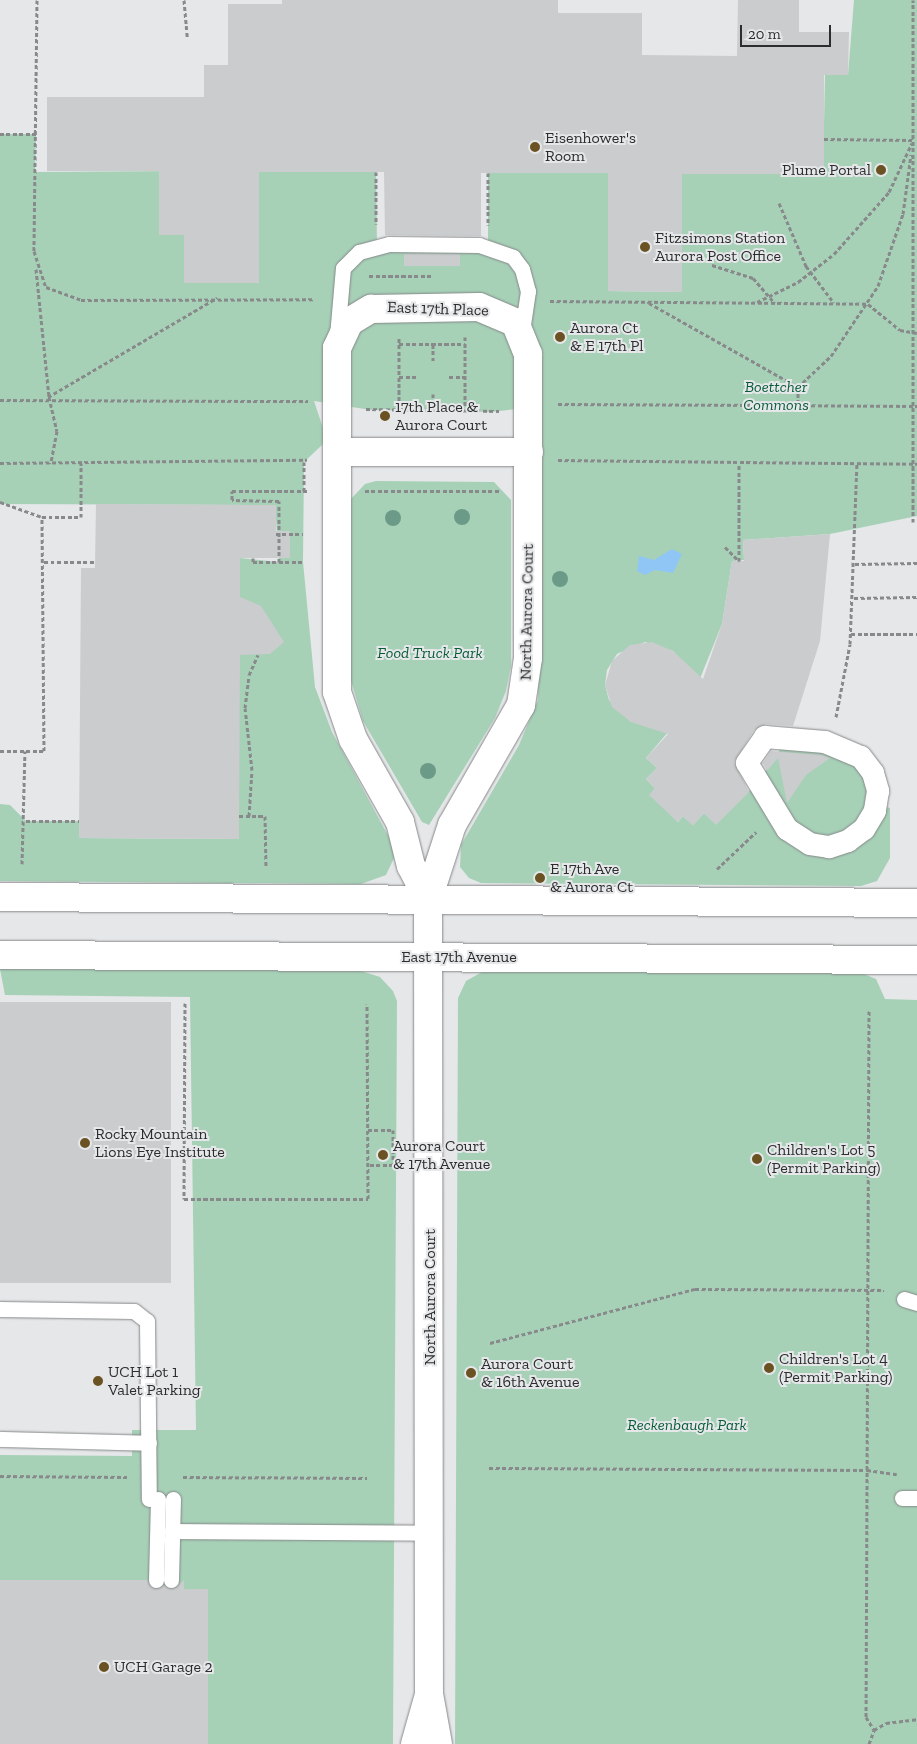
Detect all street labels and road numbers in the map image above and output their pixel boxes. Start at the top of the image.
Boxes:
street label: East 17th Place [387,298,489,320]
street label: North Aurora Court [516,543,538,681]
street label: East 17th Avenue [401,947,517,967]
street label: North Aurora Court [420,1228,440,1366]

